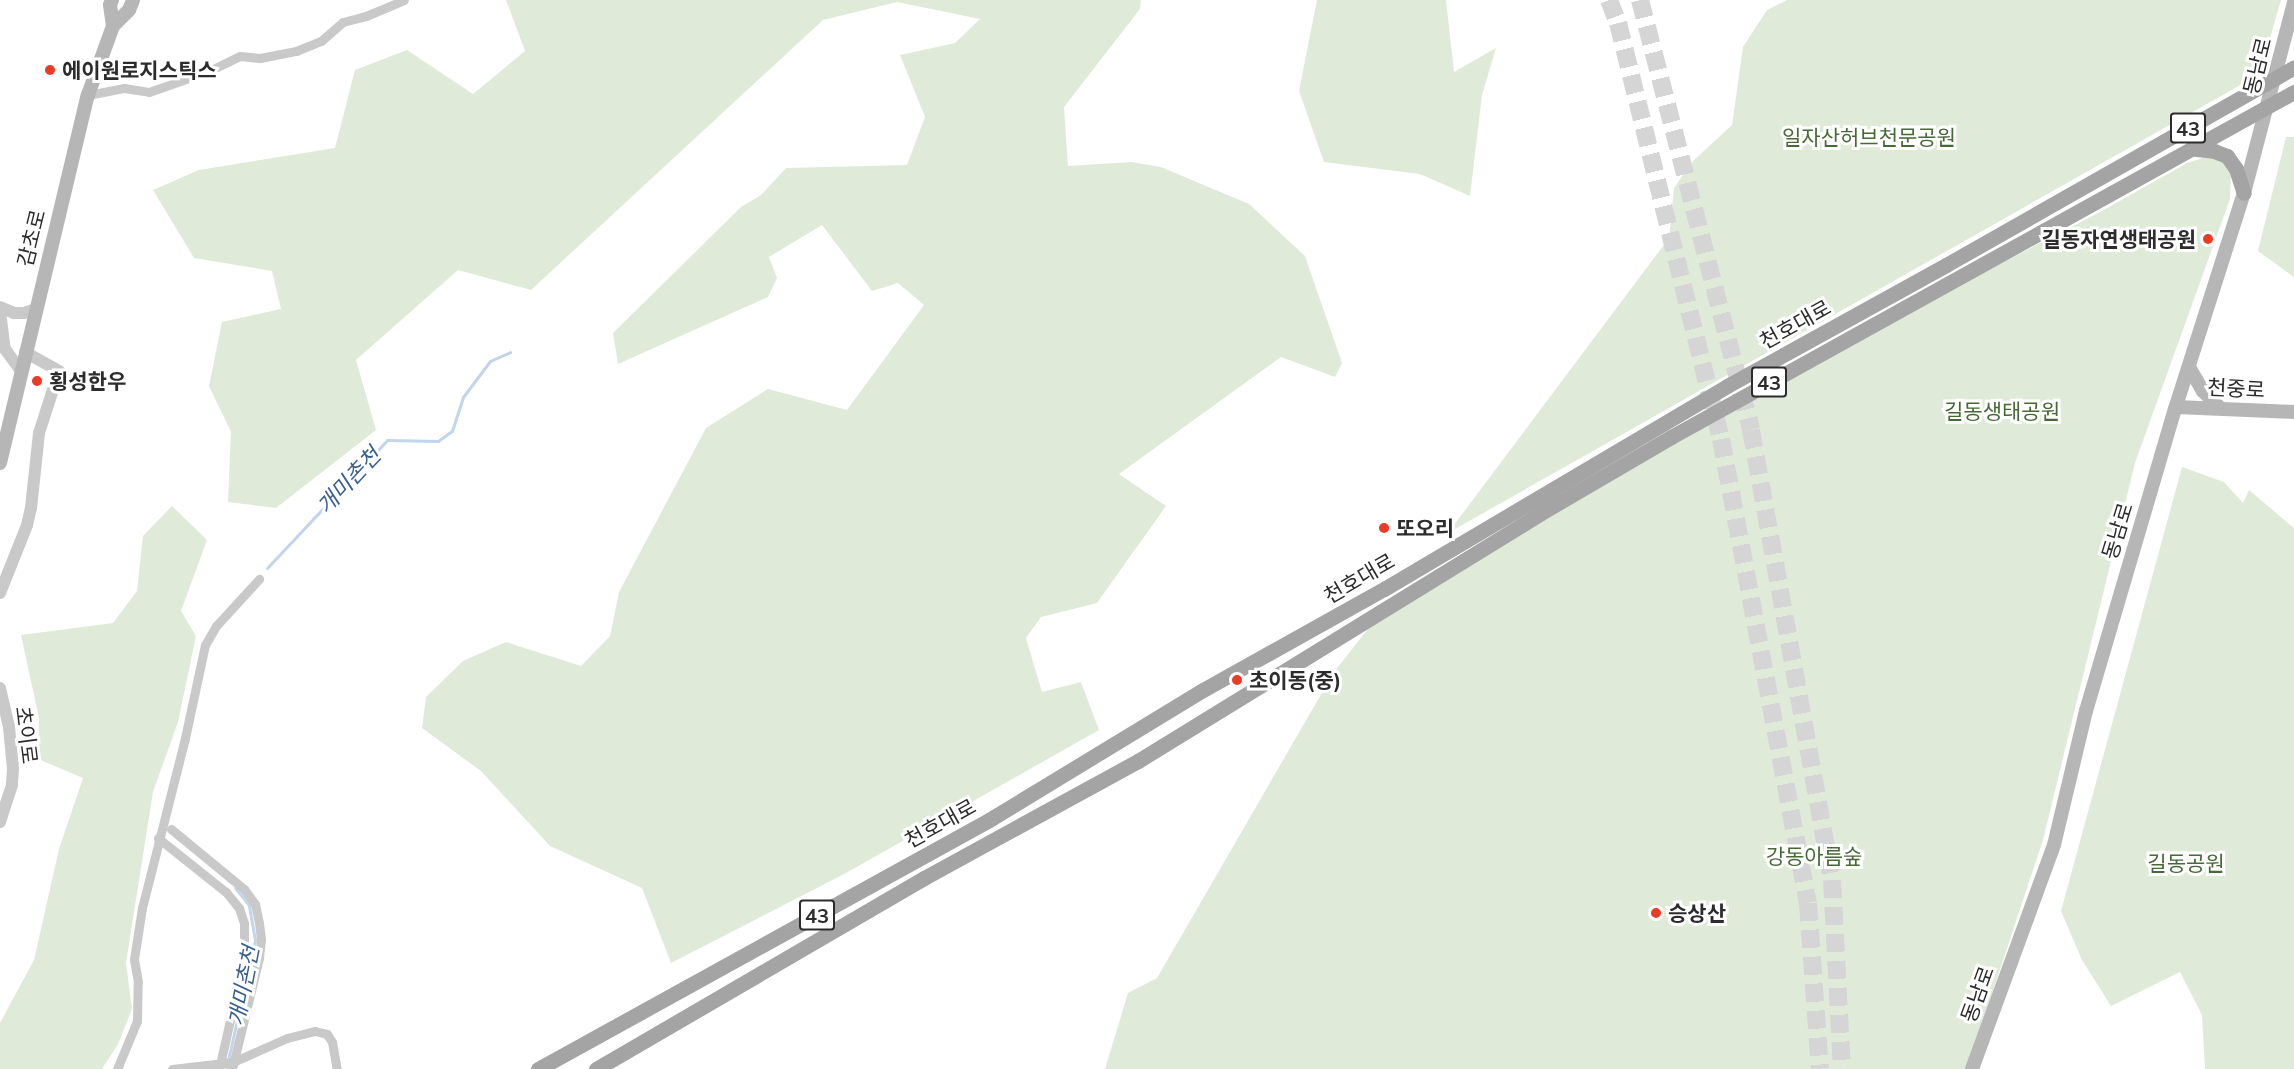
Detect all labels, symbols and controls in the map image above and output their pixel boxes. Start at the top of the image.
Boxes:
street label: 동남로 [2238,35,2276,97]
place label: 에이원로지스틱스 [62,57,217,83]
marker: 에이원로지스틱스 [43,63,57,77]
road number: 43 [2170,111,2206,145]
park label: 일자산허브천문공원 [1782,124,1956,150]
street label: 감초로 [12,207,50,269]
place label: 길동자연생태공원 [2041,226,2196,252]
marker: 길동자연생태공원 [2201,232,2215,246]
street label: 천호대로 [1755,294,1835,354]
road number: 43 [1751,365,1787,399]
place label: 횡성한우 [49,368,126,394]
marker: 횡성한우 [30,374,44,388]
street label: 천중로 [2206,374,2266,402]
park label: 길동생태공원 [1944,398,2060,424]
water label: 개미촌천 [312,442,386,520]
street label: 동남로 [2096,500,2138,562]
place label: 또오리 [1396,515,1454,541]
marker: 또오리 [1377,521,1391,535]
street label: 천호대로 [1319,548,1399,608]
place label: 초이동(중) [1249,667,1341,693]
marker: 초이동(중) [1230,673,1244,687]
street label: 초이로 [11,705,43,765]
street label: 천호대로 [900,793,980,853]
park label: 강동아름숲 [1766,843,1862,869]
park label: 길동공원 [2147,850,2225,876]
road number: 43 [799,898,835,932]
place label: 승상산 [1668,900,1726,926]
marker: 승상산 [1649,906,1663,920]
water label: 개미촌천 [223,944,265,1028]
street label: 동남로 [1955,962,1999,1026]

